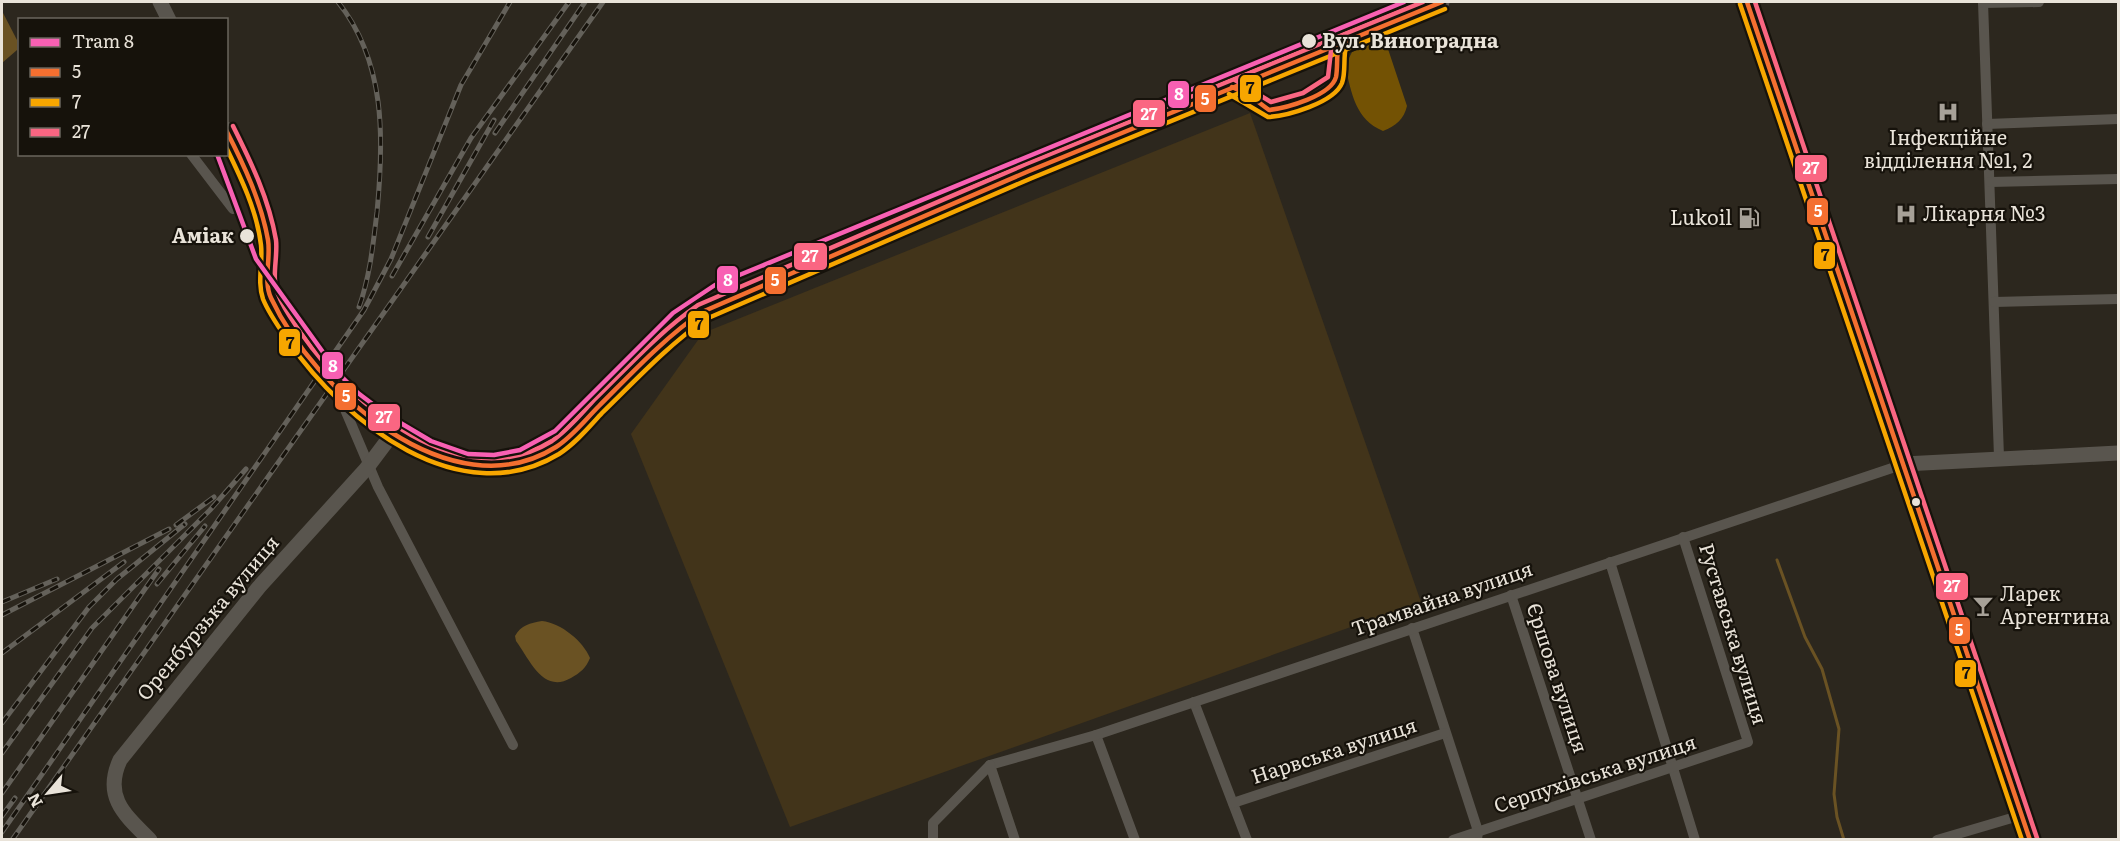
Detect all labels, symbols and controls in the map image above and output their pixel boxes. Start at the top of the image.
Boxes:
legend [18,18,228,156]
place label: Вул. Виноградна [1322,24,1499,54]
text: Tram 8 [72,27,134,54]
marker: Вул. Виноградна [1300,32,1318,50]
text: 5 [72,57,81,84]
line badge: 7 [1239,74,1262,103]
text: 7 [1246,75,1255,99]
line badge: 8 [1167,80,1190,109]
text: 8 [1174,81,1184,105]
line badge: 5 [1194,84,1217,113]
text: 5 [1201,86,1210,110]
text: 7 [72,87,81,114]
line badge: 27 [1132,99,1166,128]
hospital icon: Інфекційне відділення №1, 2 [1936,100,1960,124]
text: 27 [1140,101,1158,125]
text: 27 [72,117,90,144]
place label: Інфекційне відділення №1, 2 [1864,121,2032,174]
line badge: 27 [1794,154,1828,183]
text: 27 [1802,155,1820,179]
line badge: 5 [1806,197,1829,226]
place label: Лікарня №3 [1923,197,2046,227]
text: 5 [1814,198,1823,222]
place label: Lukoil [1670,201,1732,231]
hospital icon: Лікарня №3 [1894,202,1918,226]
fuel station icon: Lukoil [1737,206,1761,230]
place label: Аміак [172,219,234,249]
marker: Аміак [238,227,256,245]
line badge: 7 [1813,241,1836,270]
line badge: 27 [793,242,828,271]
text: 7 [1821,242,1830,266]
text: 27 [801,243,819,267]
line badge: 8 [716,265,739,294]
line badge: 5 [764,266,787,295]
text: 8 [723,267,733,291]
text: 5 [771,267,780,291]
line badge: 7 [687,310,710,339]
text: 7 [695,311,704,335]
line badge: 7 [278,328,301,357]
text: 7 [286,330,295,354]
line badge: 8 [321,351,344,380]
text: 8 [328,353,338,377]
line badge: 5 [334,382,357,411]
text: 5 [342,383,351,407]
line badge: 27 [367,403,401,432]
text: 27 [375,404,393,428]
unlabelled marker [1910,496,1922,508]
street label: Оренбурзька вулиця [128,527,285,706]
street label: Руставська вулиця [1693,539,1777,728]
street label: Трамвайна вулиця [1347,552,1536,642]
line badge: 27 [1935,572,1969,601]
text: 27 [1943,573,1961,597]
place label: Ларек Аргентина [2000,577,2110,630]
bar icon: Ларек Аргентина [1971,594,1995,618]
street label: Єршова вулиця [1520,598,1597,756]
line badge: 5 [1948,616,1971,645]
text: 5 [1955,617,1964,641]
line badge: 7 [1954,659,1977,688]
text: 7 [1962,660,1971,684]
street label: Нарвська вулиця [1247,708,1420,790]
street label: Серпухівська вулиця [1489,725,1699,819]
north arrow [18,763,78,823]
text: N [20,789,48,812]

